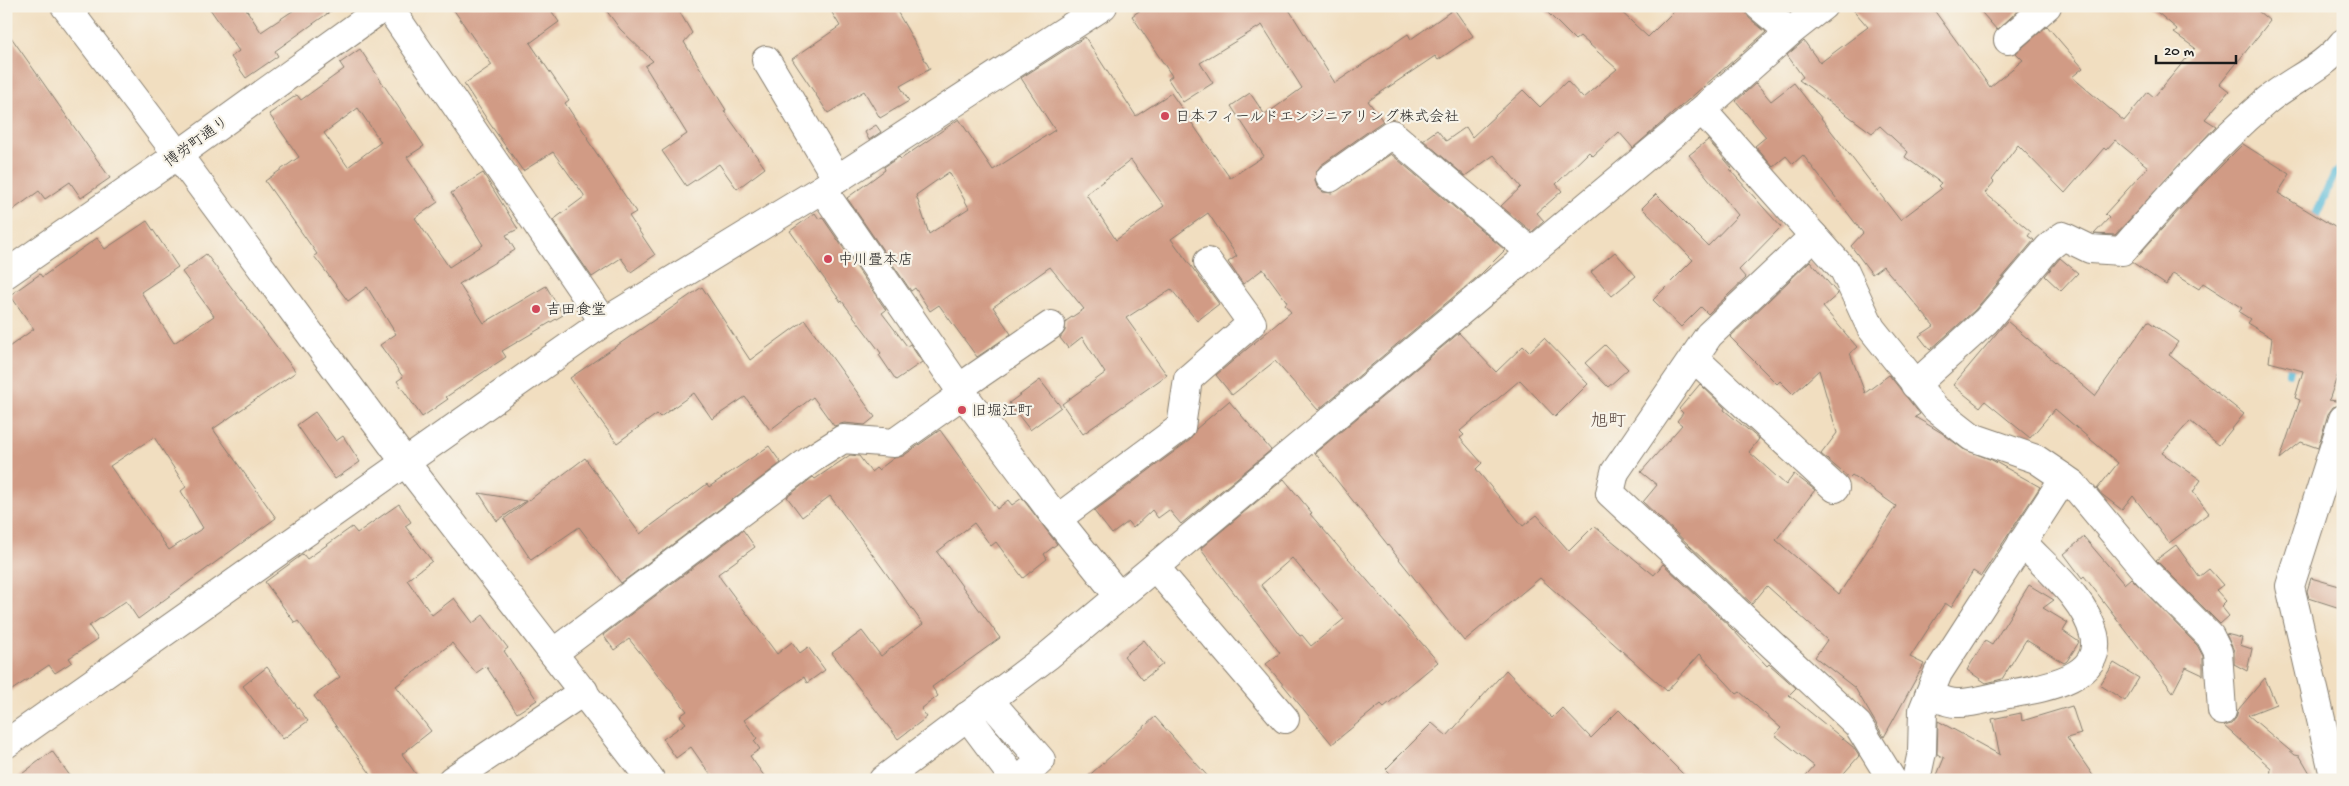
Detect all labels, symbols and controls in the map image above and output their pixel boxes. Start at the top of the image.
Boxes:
scale bar [2156,32,2236,64]
text: 20 m [2164,43,2194,61]
place label: 日本フィールドエンジニアリング株式会社 [1175,108,1459,127]
marker: 日本フィールドエンジニアリング株式会社 [1159,110,1171,122]
street label: 博労町通り [161,112,233,172]
place label: 中川畳本店 [838,251,913,270]
marker: 中川畳本店 [822,253,834,265]
place label: 吉田食堂 [546,301,606,320]
marker: 吉田食堂 [530,303,542,315]
place label: 旧堀江町 [972,403,1033,421]
marker: 旧堀江町 [956,404,968,416]
district label: 旭町 [1590,411,1626,433]

